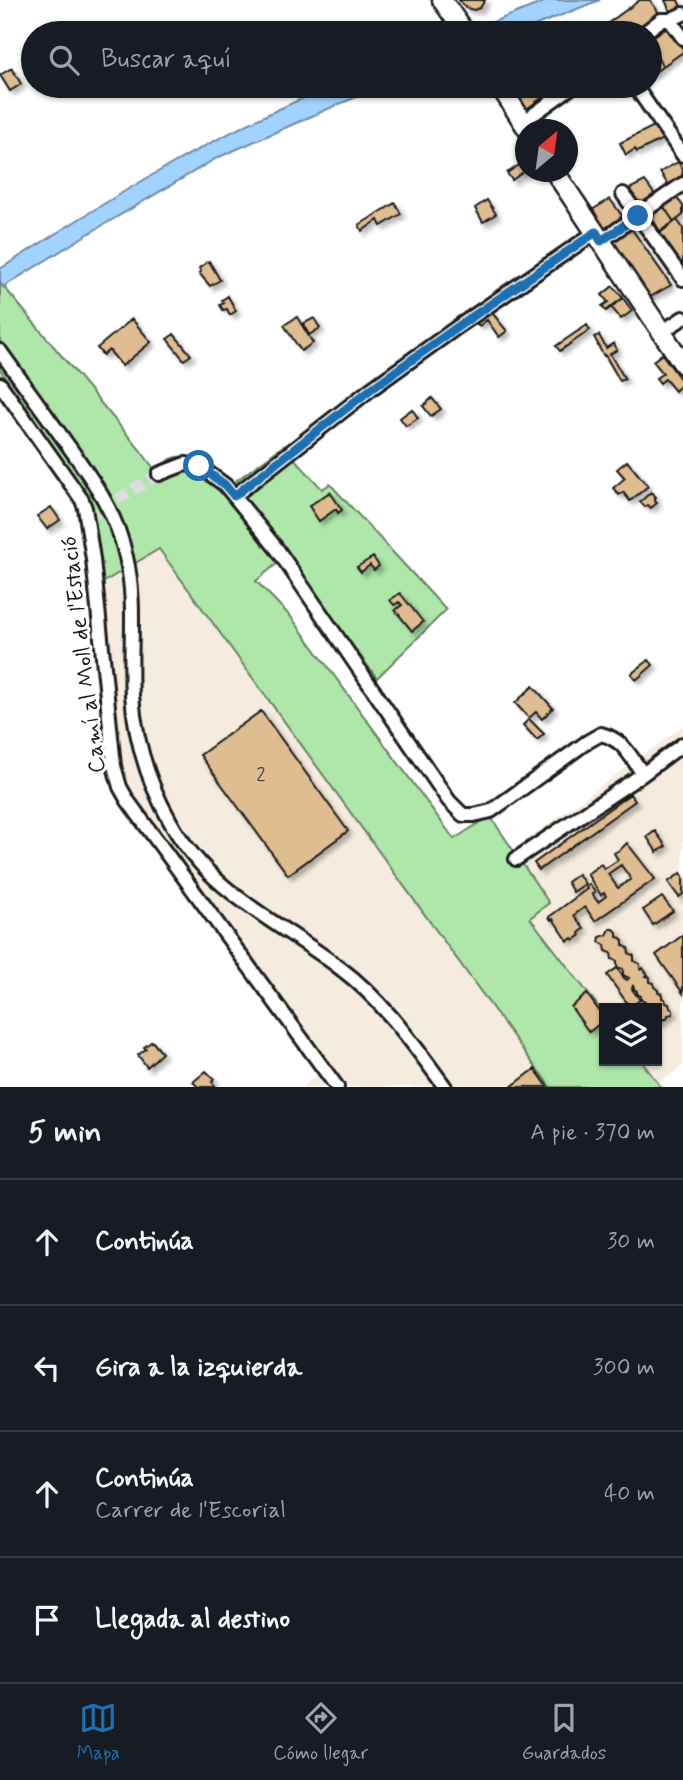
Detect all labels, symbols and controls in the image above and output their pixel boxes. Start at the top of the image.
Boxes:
search box [21,21,662,98]
icon: search [45,41,83,79]
text: Buscar aquí [101,43,232,77]
north arrow [515,119,578,182]
route end [622,200,653,231]
route start [183,450,214,481]
street label: Camí al Moll de l'Estació [55,535,113,775]
house number: 2 [256,763,266,788]
map controls [599,1003,662,1066]
button: layers [599,1003,662,1066]
text: 5 min [28,1113,102,1152]
text: A pie · 370 m [530,1118,655,1148]
icon: ahead [28,1223,66,1261]
text: Continúa [95,1225,194,1259]
text: 30 m [607,1227,655,1257]
icon: left [28,1349,66,1387]
text: Gira a la izquierda [95,1351,302,1385]
text: 300 m [593,1353,655,1383]
text: Continúa [95,1462,194,1496]
icon: ahead [28,1475,66,1513]
text: 40 m [604,1479,655,1509]
text: Carrer de l'Escorial [95,1496,286,1526]
icon: arrive [28,1601,66,1639]
text: Llegada al destino [95,1603,290,1637]
tab: Mapa [77,1699,120,1766]
tab: Cómo llegar [273,1699,368,1766]
tab: Guardados [522,1699,606,1766]

